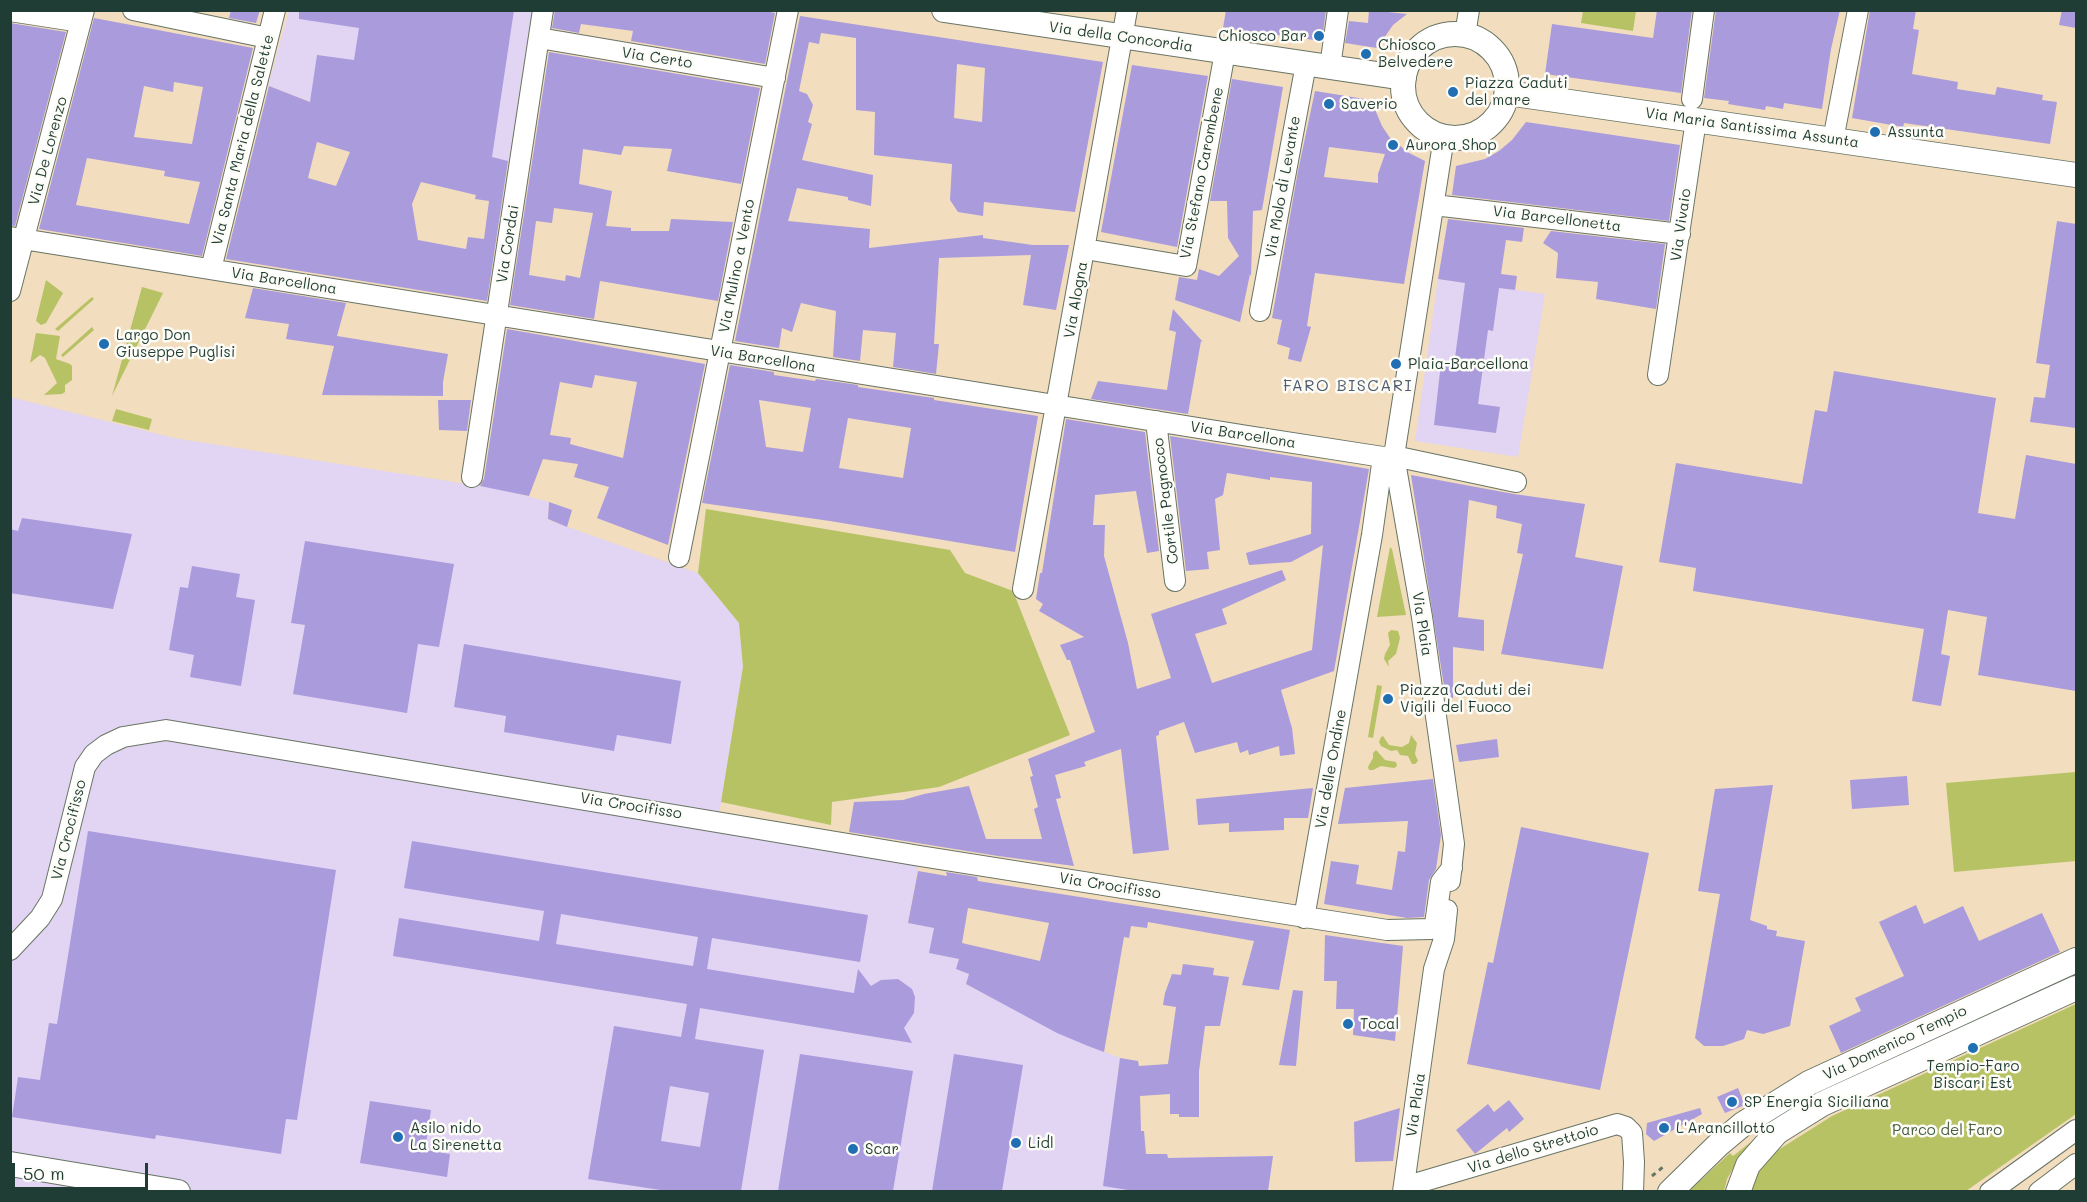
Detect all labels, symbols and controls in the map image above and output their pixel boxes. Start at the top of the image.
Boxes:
street label: Via della Concordia [1048,18,1194,56]
place label: Chiosco Bar [1218,27,1307,45]
marker: Chiosco Bar [1312,29,1326,43]
street label: Via Santa Maria della Salette [208,33,278,247]
place label: Chiosco Belvedere [1378,36,1453,71]
street label: Via Certo [620,44,694,72]
marker: Chiosco Belvedere [1359,47,1373,61]
place label: Piazza Caduti del mare [1465,74,1568,109]
marker: Piazza Caduti del mare [1446,85,1460,99]
street label: Via Stefano Carombene [1176,86,1228,260]
street label: Via De Lorenzo [25,95,71,207]
place label: Saverio [1341,95,1397,113]
marker: Saverio [1322,97,1336,111]
street label: Via Maria Santissima Assunta [1644,104,1860,152]
street label: Via Molo di Levante [1262,114,1304,260]
place label: Assunta [1887,123,1944,141]
marker: Assunta [1868,125,1882,139]
place label: Aurora Shop [1405,136,1497,154]
marker: Aurora Shop [1386,138,1400,152]
street label: Via Vivaio [1667,187,1695,263]
street label: Via Mulino a Vento [715,198,759,334]
street label: Via Barcellonetta [1492,202,1622,236]
street label: Via Cordai [493,204,523,284]
street label: Via Alogna [1060,260,1092,340]
street label: Via Barcellona [230,264,338,298]
place label: Largo Don Giuseppe Puglisi [116,326,235,361]
marker: Largo Don Giuseppe Puglisi [97,337,111,351]
street label: Via Barcellona [709,342,817,376]
place label: Plaia-Barcellona [1408,355,1529,373]
marker: Plaia-Barcellona [1389,357,1403,371]
district label: FARO BISCARI [1283,376,1413,396]
street label: Via Barcellona [1189,418,1297,452]
street label: Cortile Pagnocco [1149,437,1183,565]
street label: Via Plaia [1408,591,1436,657]
place label: Piazza Caduti dei Vigili del Fuoco [1400,681,1531,716]
marker: Piazza Caduti dei Vigili del Fuoco [1381,692,1395,706]
street label: Via delle Ondine [1312,708,1350,830]
street label: Via Crocifisso [48,778,90,882]
street label: Via Crocifisso [579,789,683,823]
street label: Via Crocifisso [1058,869,1162,903]
street label: Via Domenico Tempio [1820,1002,1970,1084]
place label: Tocal [1360,1015,1399,1033]
marker: Tocal [1341,1017,1355,1031]
marker: Tempio-Faro Biscari Est [1966,1041,1980,1055]
place label: Tempio-Faro Biscari Est [1927,1057,2019,1092]
street label: Via Plaia [1403,1072,1429,1138]
place label: SP Energia Siciliana [1744,1093,1889,1111]
marker: SP Energia Siciliana [1725,1095,1739,1109]
place label: Asilo nido La Sirenetta [410,1119,502,1154]
place label: L'Arancillotto [1676,1119,1775,1137]
street label: Via dello Strettoio [1465,1121,1601,1177]
marker: L'Arancillotto [1657,1121,1671,1135]
park label: Parco del Faro [1892,1121,2002,1139]
marker: Asilo nido La Sirenetta [391,1130,405,1144]
place label: Lidl [1028,1134,1054,1152]
marker: Lidl [1009,1136,1023,1150]
place label: Scar [865,1140,899,1158]
marker: Scar [846,1142,860,1156]
scale bar [15,1151,152,1189]
text: 50 m [23,1161,65,1185]

